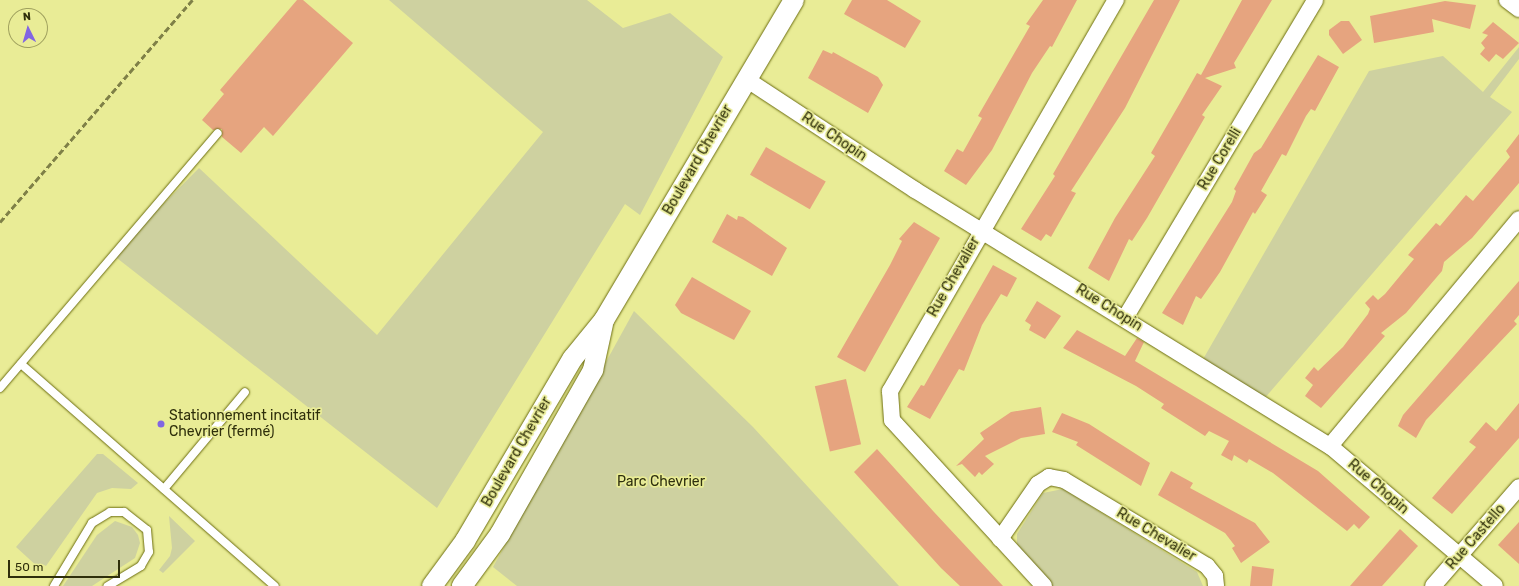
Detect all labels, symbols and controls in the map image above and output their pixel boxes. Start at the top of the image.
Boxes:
north arrow [8,8,48,48]
text: N [22,10,32,23]
street label: Boulevard Chevrier [660,102,736,218]
street label: Rue Chopin [798,109,870,165]
street label: Rue Corelli [1195,125,1245,193]
street label: Rue Chevalier [924,234,984,320]
street label: Rue Chopin [1073,281,1145,335]
street label: Boulevard Chevrier [479,394,555,510]
place label: Stationnement incitatif Chevrier (fermé) [169,408,320,440]
marker: Stationnement incitatif Chevrier (fermé) [156,419,166,429]
street label: Rue Chopin [1344,456,1412,518]
park label: Parc Chevrier [617,474,705,490]
street label: Rue Castello [1443,501,1509,573]
street label: Rue Chevalier [1113,505,1199,565]
scale bar [10,552,122,578]
text: 50 m [15,560,43,574]

